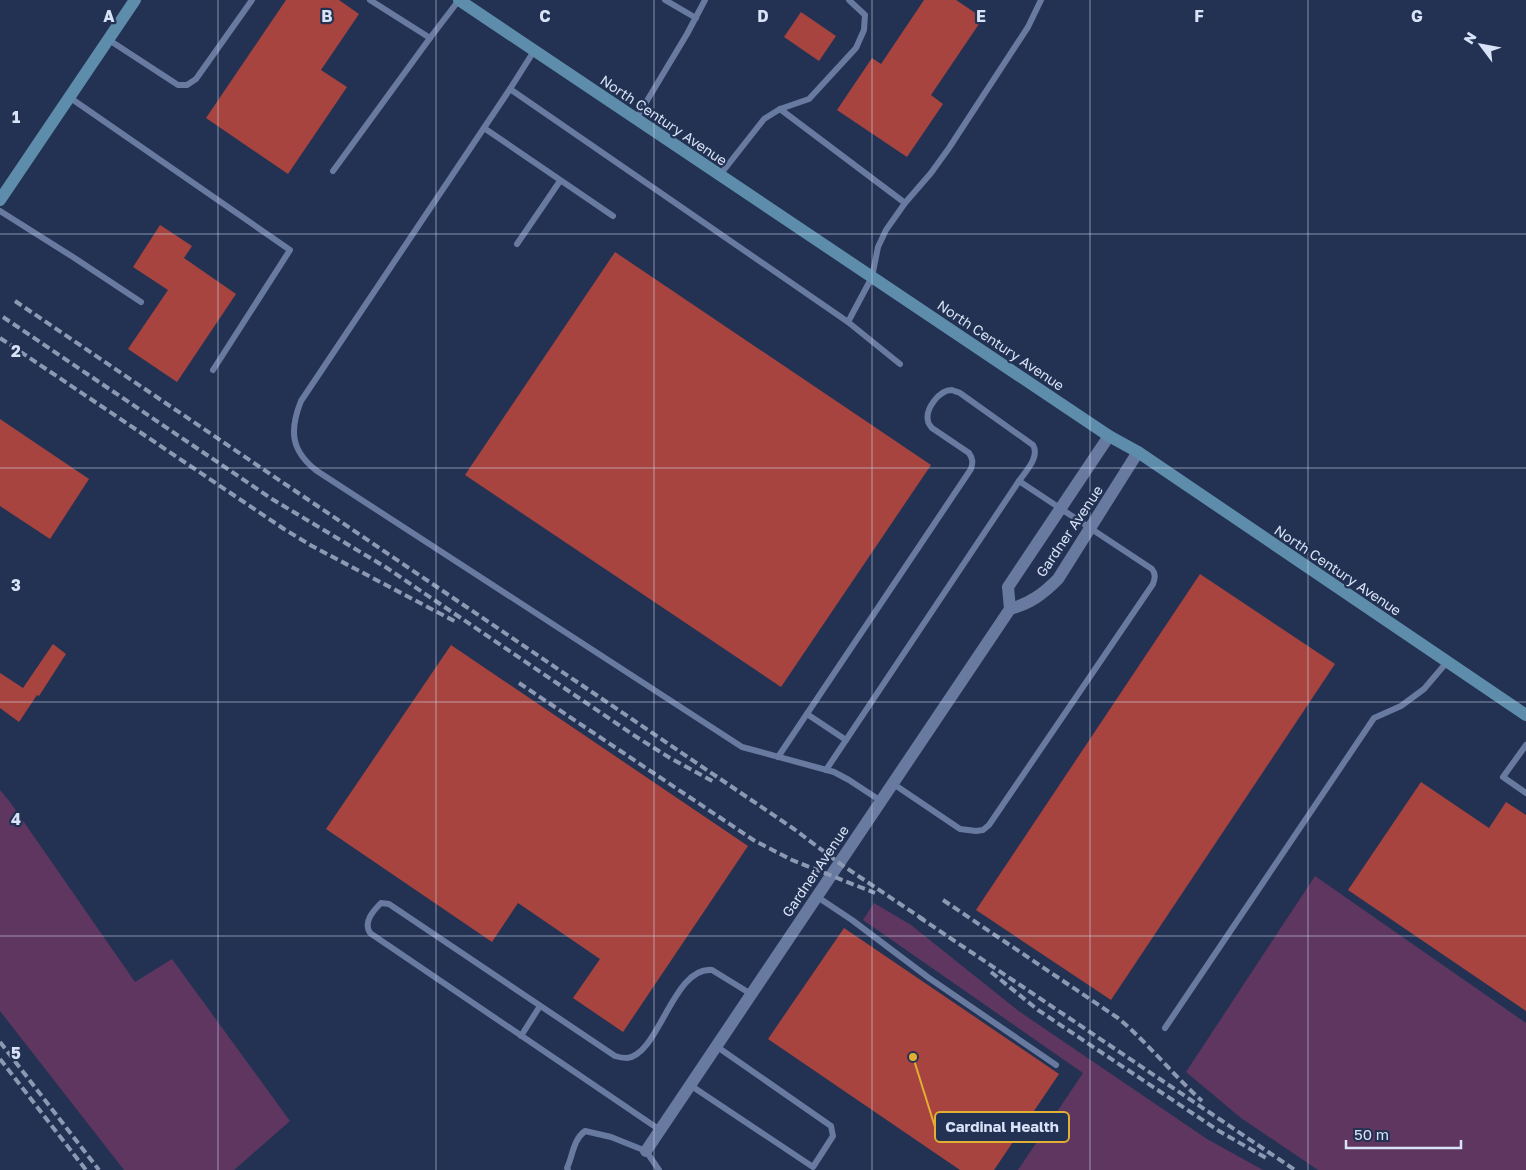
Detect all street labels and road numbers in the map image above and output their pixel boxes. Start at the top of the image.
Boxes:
street label: North Century Avenue [597,71,731,169]
street label: North Century Avenue [934,296,1068,394]
street label: Gardner Avenue [1032,482,1106,580]
street label: North Century Avenue [1271,521,1405,619]
street label: Gardner Avenue [778,822,852,920]

